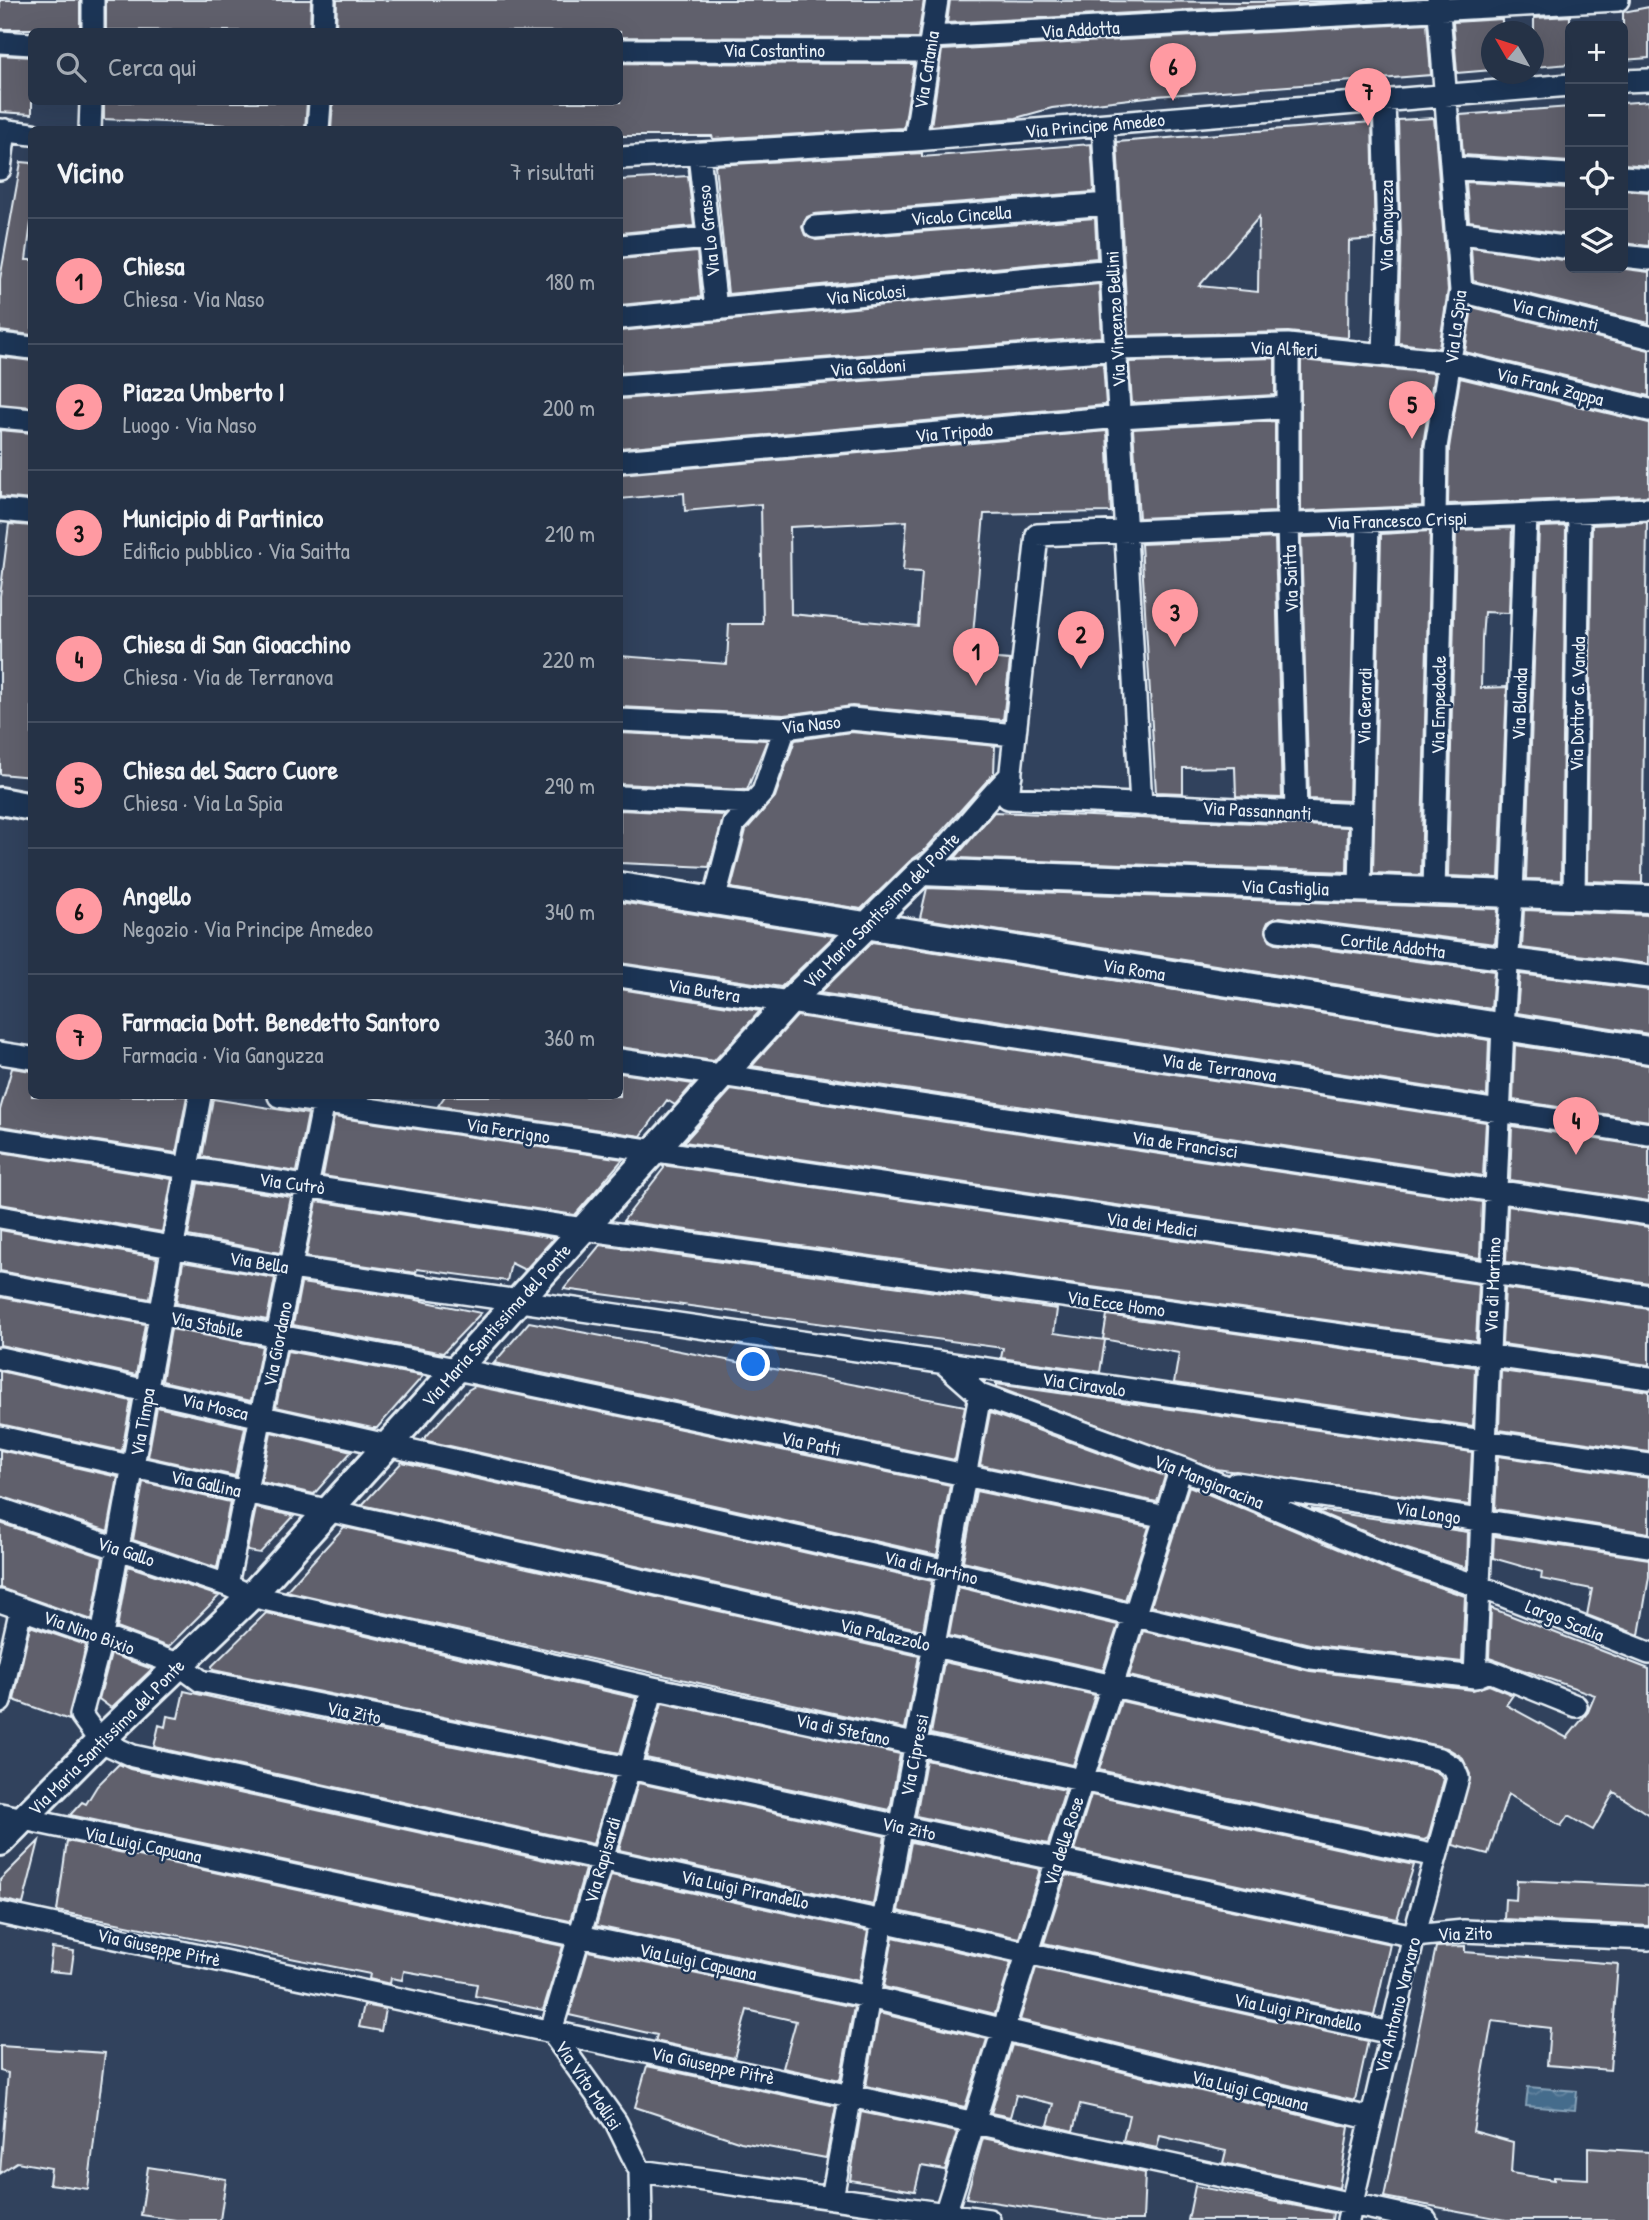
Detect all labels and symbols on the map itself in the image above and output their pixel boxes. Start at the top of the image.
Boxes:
street label: Via Addotta [1040,14,1121,44]
north arrow [1481,21,1544,84]
street label: Via Catania [907,28,945,111]
street label: Via Costantino [723,37,825,63]
pin: 6 [1150,43,1196,101]
pin: 7 [1345,68,1391,126]
street label: Via Principe Amedeo [1024,106,1166,144]
street label: Via Ganguzza [1373,180,1399,272]
street label: Via Lo Grasso [690,184,726,278]
street label: Vicolo Cincella [910,198,1013,231]
street label: Via Vincenzo Bellini [1098,250,1132,388]
street label: Via Nicolosi [825,277,907,311]
street label: Via La Spia [1438,288,1472,365]
street label: Via Chimenti [1509,291,1601,337]
street label: Via Alfieri [1250,334,1318,362]
street label: Via Goldoni [829,351,907,383]
street label: Via Frank Zappa [1493,360,1607,412]
pin: 5 [1389,381,1435,439]
street label: Via Tripodo [914,416,994,448]
street label: Via Francesco Crispi [1326,505,1468,535]
street label: Via Saitta [1276,544,1304,613]
pin: 3 [1152,589,1198,647]
pin: 2 [1058,611,1104,669]
pin: 1 [953,628,999,686]
street label: Via Dottor G. Vanda [1563,636,1591,772]
street label: Via Empedocle [1424,655,1452,755]
street label: Via Gerardi [1350,667,1378,745]
street label: Via Blanda [1505,667,1533,741]
street label: Via Naso [780,708,842,740]
street label: Via Passannanti [1202,794,1312,826]
street label: Via Maria Santissima del Ponte [797,826,965,994]
street label: Via Castiglia [1241,872,1330,902]
street label: Cortile Addotta [1339,926,1447,964]
street label: Via Roma [1101,951,1168,987]
street label: Via Butera [666,971,743,1009]
street label: Via de Terranova [1160,1046,1279,1088]
pin: 4 [1553,1097,1599,1155]
street label: Via Ferrigno [464,1111,552,1150]
street label: Via de Francisci [1130,1124,1240,1164]
street label: Via Cutrò [257,1166,327,1201]
street label: Via dei Medici [1104,1205,1200,1243]
street label: Via di Martino [1477,1236,1507,1333]
street label: Via Maria Santissima del Ponte [415,1237,577,1412]
street label: Via Bella [228,1244,291,1280]
street label: Via Ecce Homo [1065,1283,1167,1323]
street label: Via Giordano [256,1299,298,1389]
street label: Via Stabile [168,1304,246,1344]
your location [736,1347,770,1381]
street label: Via Ciravolo [1041,1365,1128,1403]
street label: Via Timpa [123,1386,161,1458]
street label: Via Mosca [179,1386,252,1426]
street label: Via Patti [779,1424,843,1462]
street label: Via Mangiaracina [1150,1447,1268,1515]
street label: Via Gallina [168,1463,244,1503]
street label: Via Longo [1393,1494,1463,1530]
street label: Via Gallo [94,1529,158,1573]
street label: Via di Martino [881,1544,981,1591]
street label: Largo Scalia [1522,1592,1609,1648]
street label: Via Nino Bixio [39,1603,139,1661]
street label: Via Palazzolo [837,1611,933,1657]
street label: Via Maria Santissima del Ponte [22,1653,190,1821]
street label: Via Zito [325,1694,384,1730]
street label: Via di Stefano [793,1706,893,1752]
street label: Via Cipressi [893,1712,935,1798]
street label: Via delle Rose [1036,1792,1090,1889]
street label: Via Zito [879,1810,939,1846]
street label: Via Rapisardi [577,1814,627,1906]
street label: Via Luigi Capuana [82,1819,205,1869]
street label: Via Luigi Pirandello [679,1863,812,1915]
street label: Via Zito [1437,1920,1493,1946]
street label: Via Giuseppe Pitrè [95,1921,224,1973]
street label: Via Antonio Varvaro [1368,1934,1427,2076]
street label: Via Luigi Capuana [637,1936,760,1986]
street label: Via Luigi Pirandello [1232,1986,1365,2038]
street label: Via Vito Mollisi [549,2035,629,2135]
street label: Via Giuseppe Pitrè [649,2039,778,2091]
street label: Via Luigi Capuana [1189,2063,1312,2117]

